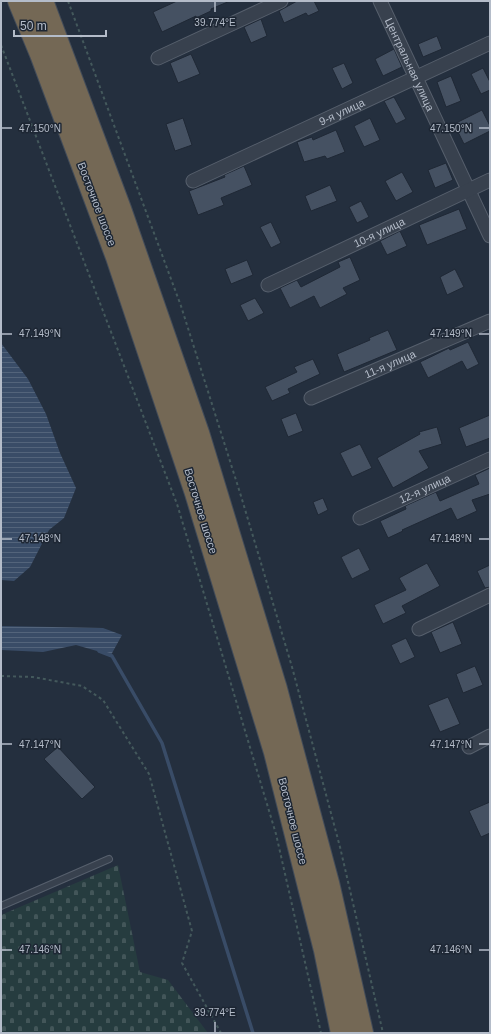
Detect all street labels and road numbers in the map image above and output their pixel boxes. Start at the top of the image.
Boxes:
street label: Центральная улица [383,16,437,114]
street label: 9-я улица [317,96,367,128]
street label: Восточное шоссе [75,160,119,248]
street label: 10-я улица [352,215,408,250]
street label: 11-я улица [363,347,418,380]
street label: Восточное шоссе [182,467,220,555]
street label: 12-я улица [397,471,453,506]
street label: Восточное шоссе [276,776,310,866]

